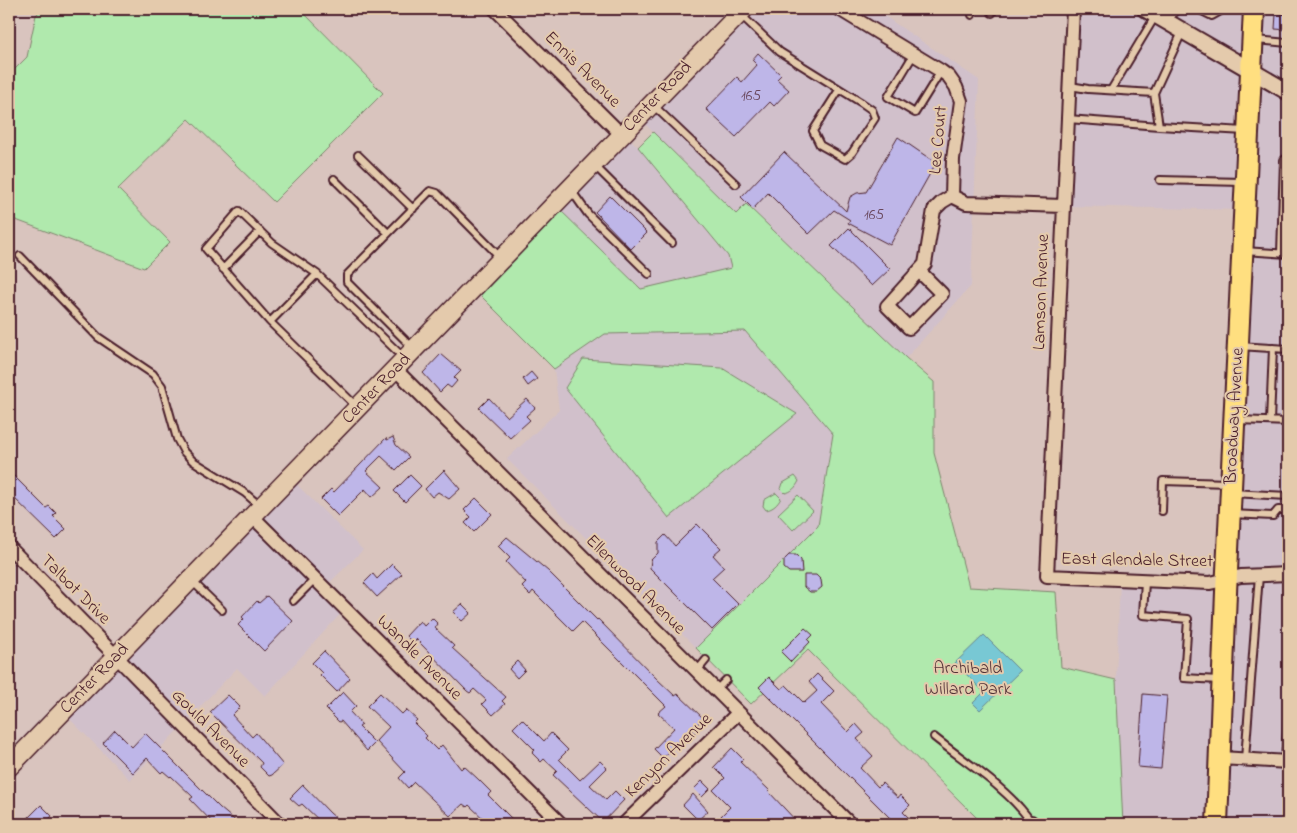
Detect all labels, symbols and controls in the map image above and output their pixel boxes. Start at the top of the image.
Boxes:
street label: Ennis Avenue [538,26,627,115]
street label: Center Road [617,56,699,138]
house number: 165 [741,85,761,107]
street label: Lee Court [923,105,955,175]
house number: 165 [864,204,884,226]
street label: Lamson Avenue [1027,233,1057,350]
street label: Broadway Avenue [1218,346,1252,486]
street label: Center Road [336,348,418,430]
street label: Ellenwood Avenue [579,529,692,642]
street label: East Glendale Street [1061,547,1213,575]
street label: Talbot Drive [34,549,117,632]
street label: Wandle Avenue [370,609,468,707]
street label: Center Road [54,638,136,720]
park label: Archibald Willard Park [925,656,1011,703]
street label: Gould Avenue [165,684,256,775]
street label: Kenyon Avenue [619,707,719,805]

